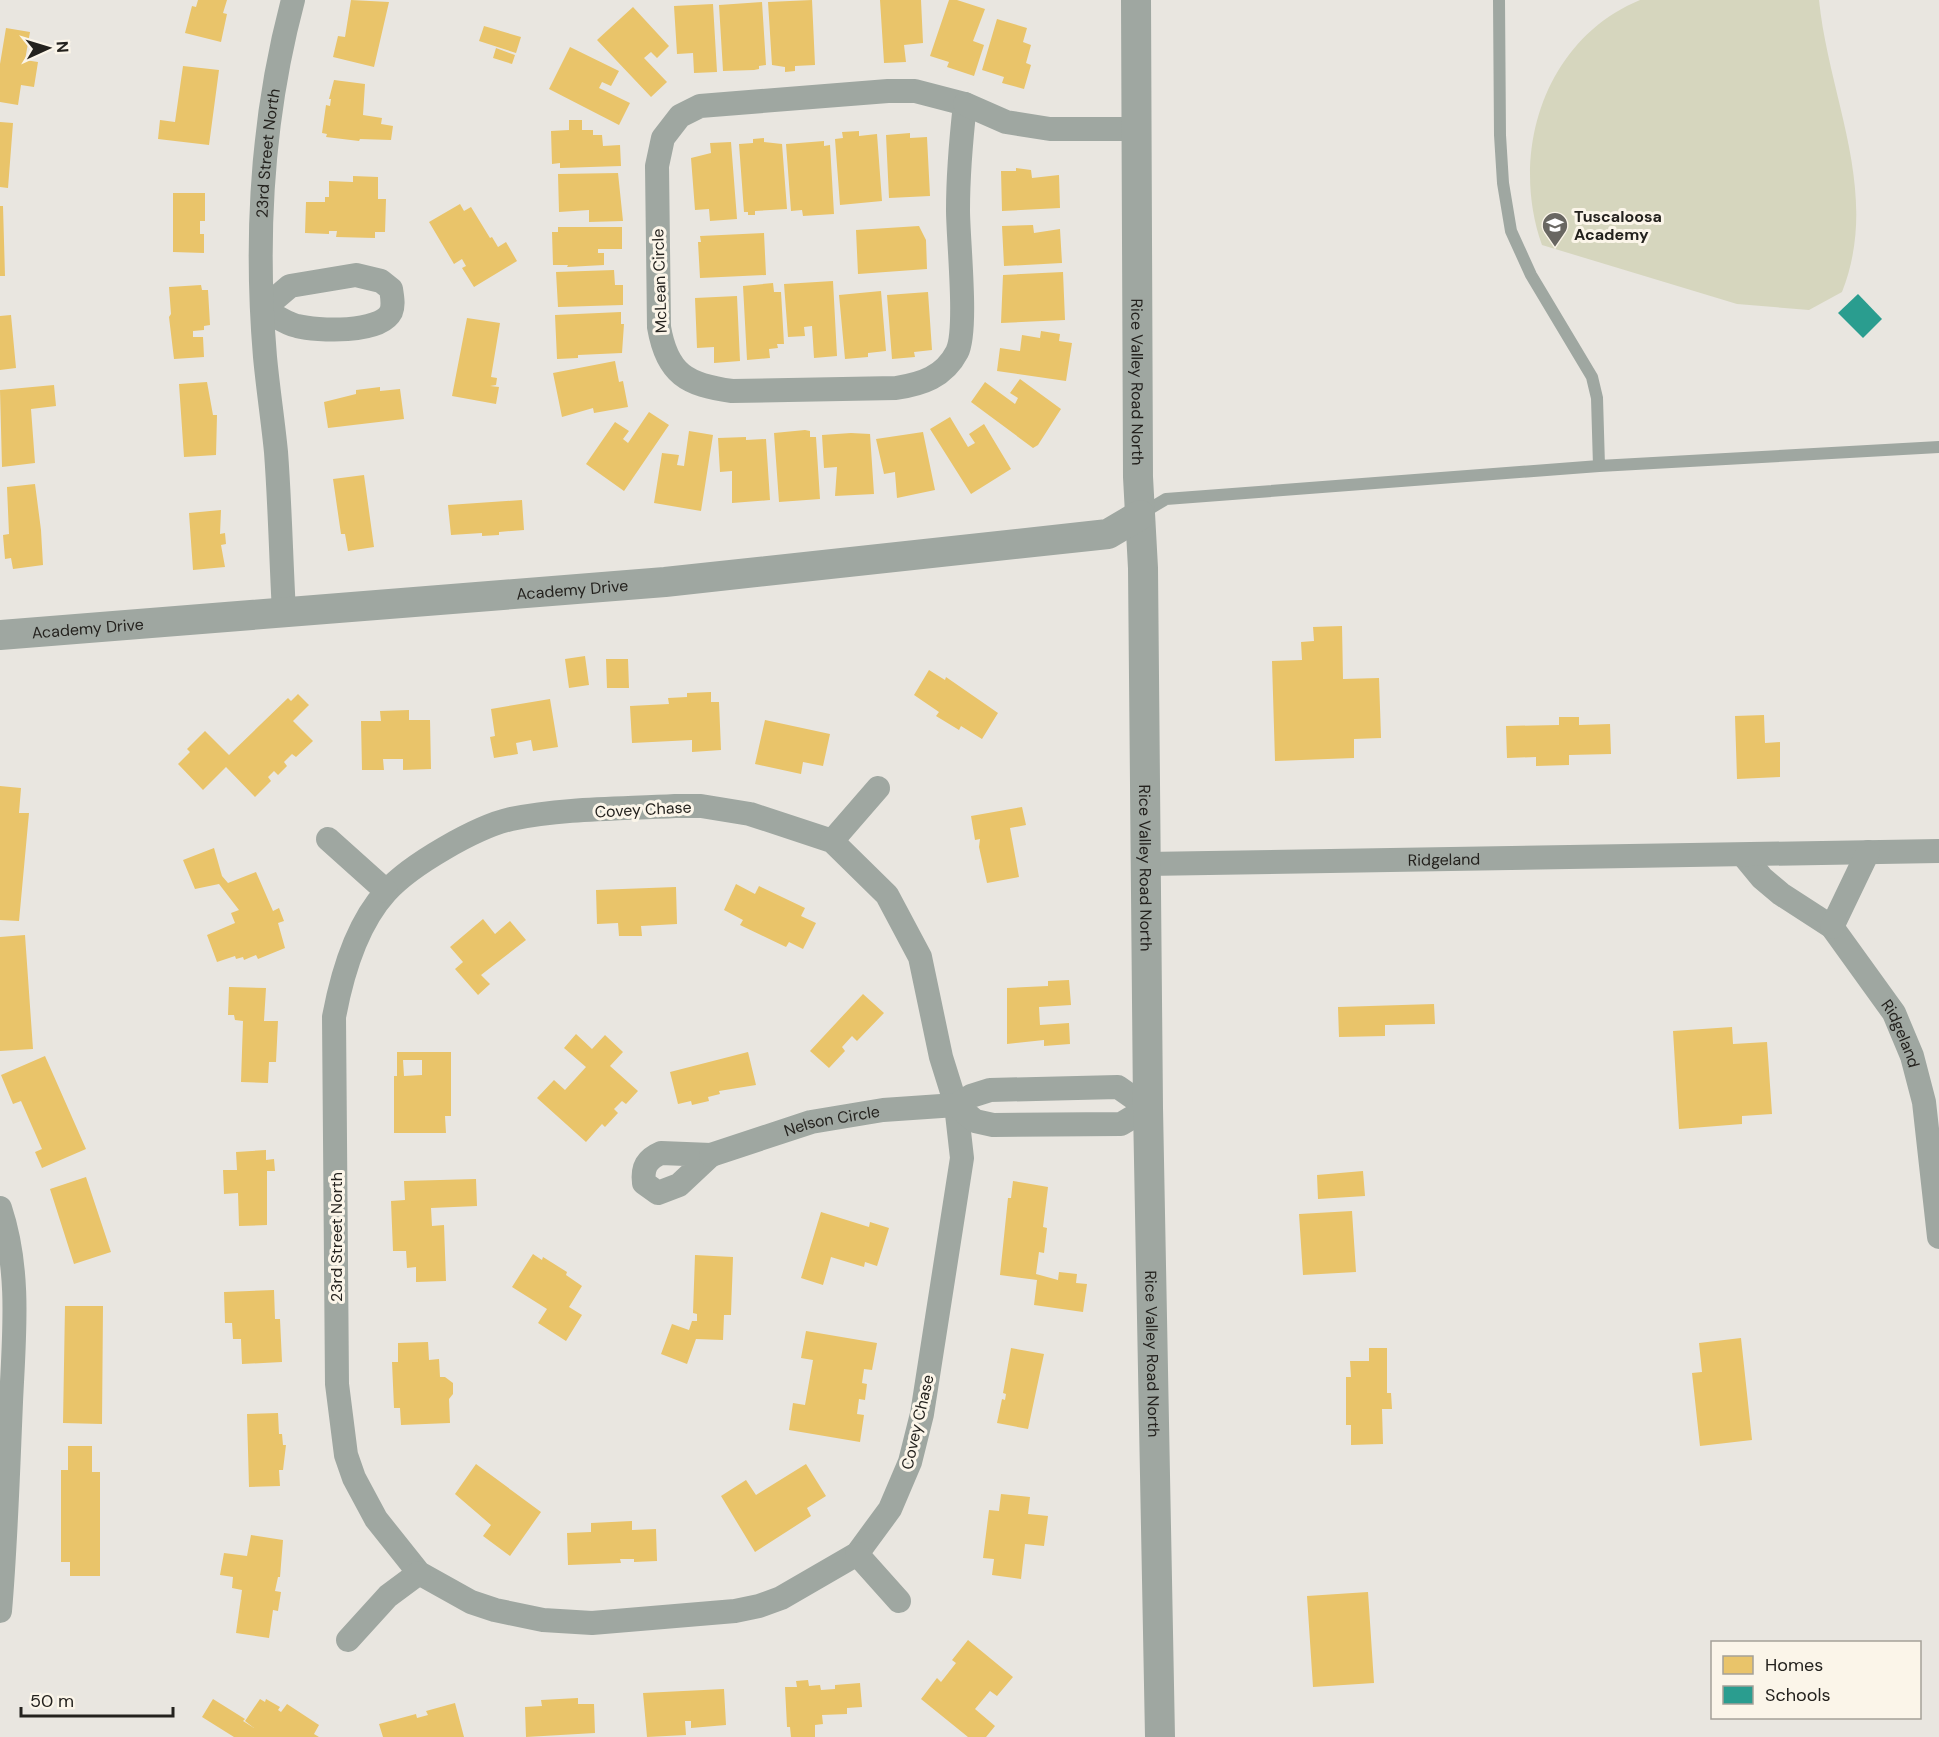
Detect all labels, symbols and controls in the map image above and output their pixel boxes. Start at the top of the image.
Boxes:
north arrow [18,18,78,78]
text: N [52,40,73,54]
street label: 23rd Street North [251,87,285,219]
place label: Tuscaloosa Academy [1574,206,1662,245]
school or university icon: Tuscaloosa Academy [1540,210,1570,248]
street label: McLean Circle [647,228,672,334]
street label: Rice Valley Road North [1126,298,1148,466]
street label: Academy Drive [515,575,629,605]
street label: Academy Drive [31,614,145,643]
street label: Rice Valley Road North [1134,784,1157,951]
street label: Covey Chase [594,796,692,823]
street label: Ridgeland [1407,849,1480,871]
street label: Ridgeland [1876,995,1925,1070]
street label: Nelson Circle [781,1101,881,1141]
street label: 23rd Street North [326,1172,347,1302]
street label: Rice Valley Road North [1140,1270,1164,1438]
street label: Covey Chase [896,1372,939,1472]
legend [1711,1641,1921,1719]
text: Homes [1765,1653,1823,1677]
scale bar [21,1680,172,1718]
text: Schools [1765,1683,1830,1707]
text: 50 m [30,1689,74,1713]

